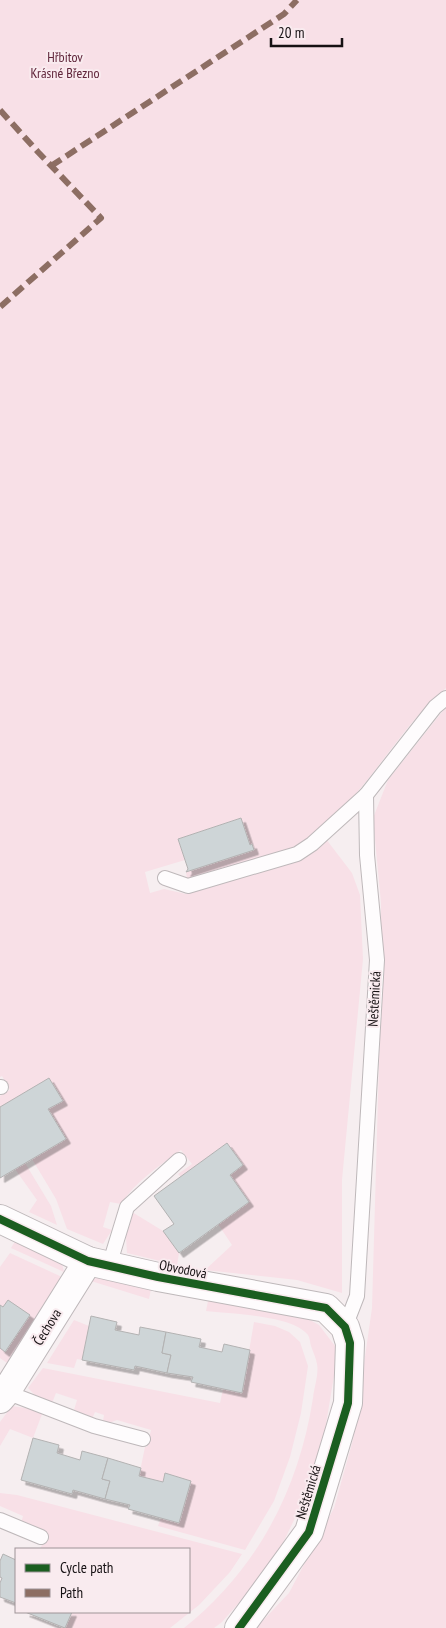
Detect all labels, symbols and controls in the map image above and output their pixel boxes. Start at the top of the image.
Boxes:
scale bar [271,15,342,47]
text: 20 m [278,23,304,42]
park label: Hřbitov Krásné Březno [30,48,100,82]
street label: Neštěmická [364,971,384,1027]
street label: Obvodová [158,1256,208,1282]
street label: Čechova [29,1305,65,1349]
street label: Neštěmická [291,1463,325,1521]
legend [15,1548,190,1613]
text: Cycle path [60,1558,113,1577]
text: Path [60,1583,83,1602]

